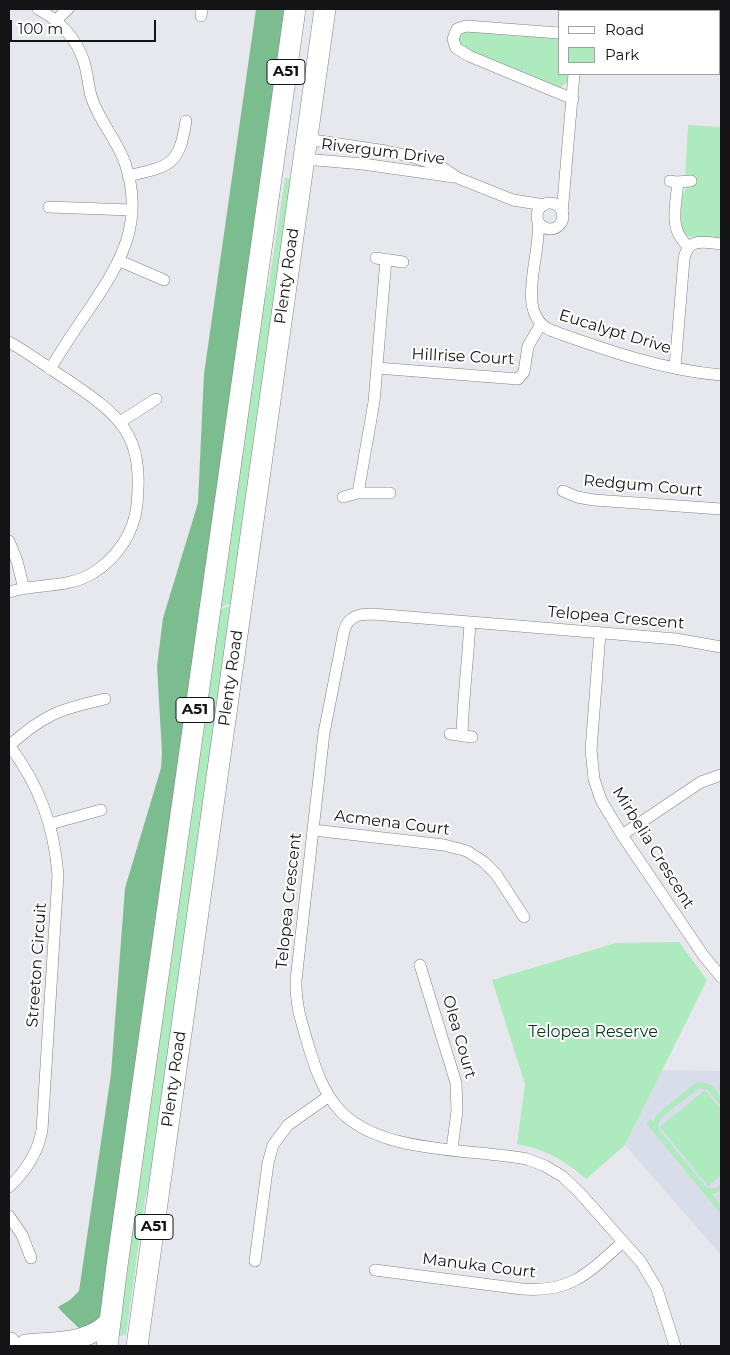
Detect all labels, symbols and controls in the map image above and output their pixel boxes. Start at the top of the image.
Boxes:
scale bar [12,10,159,42]
legend [558,10,720,75]
text: 100 m [18,19,63,38]
text: Road [605,20,644,39]
text: Park [605,45,639,64]
road number: A51 [267,60,305,84]
street label: Rivergum Drive [320,135,446,169]
street label: Plenty Road [271,227,303,325]
street label: Eucalypt Drive [557,306,673,358]
street label: Hillrise Court [411,345,515,369]
street label: Redgum Court [582,471,704,501]
street label: Telopea Crescent [547,602,685,634]
street label: Plenty Road [215,629,247,727]
road number: A51 [176,698,214,722]
street label: Mirbelia Crescent [608,784,698,912]
street label: Acmena Court [333,806,451,840]
street label: Telopea Crescent [272,832,306,970]
street label: Streeton Circuit [23,902,51,1028]
street label: Olea Court [438,993,480,1081]
park label: Telopea Reserve [528,1022,658,1042]
street label: Plenty Road [158,1030,190,1128]
road number: A51 [135,1214,173,1240]
street label: Manuka Court [421,1250,537,1282]

